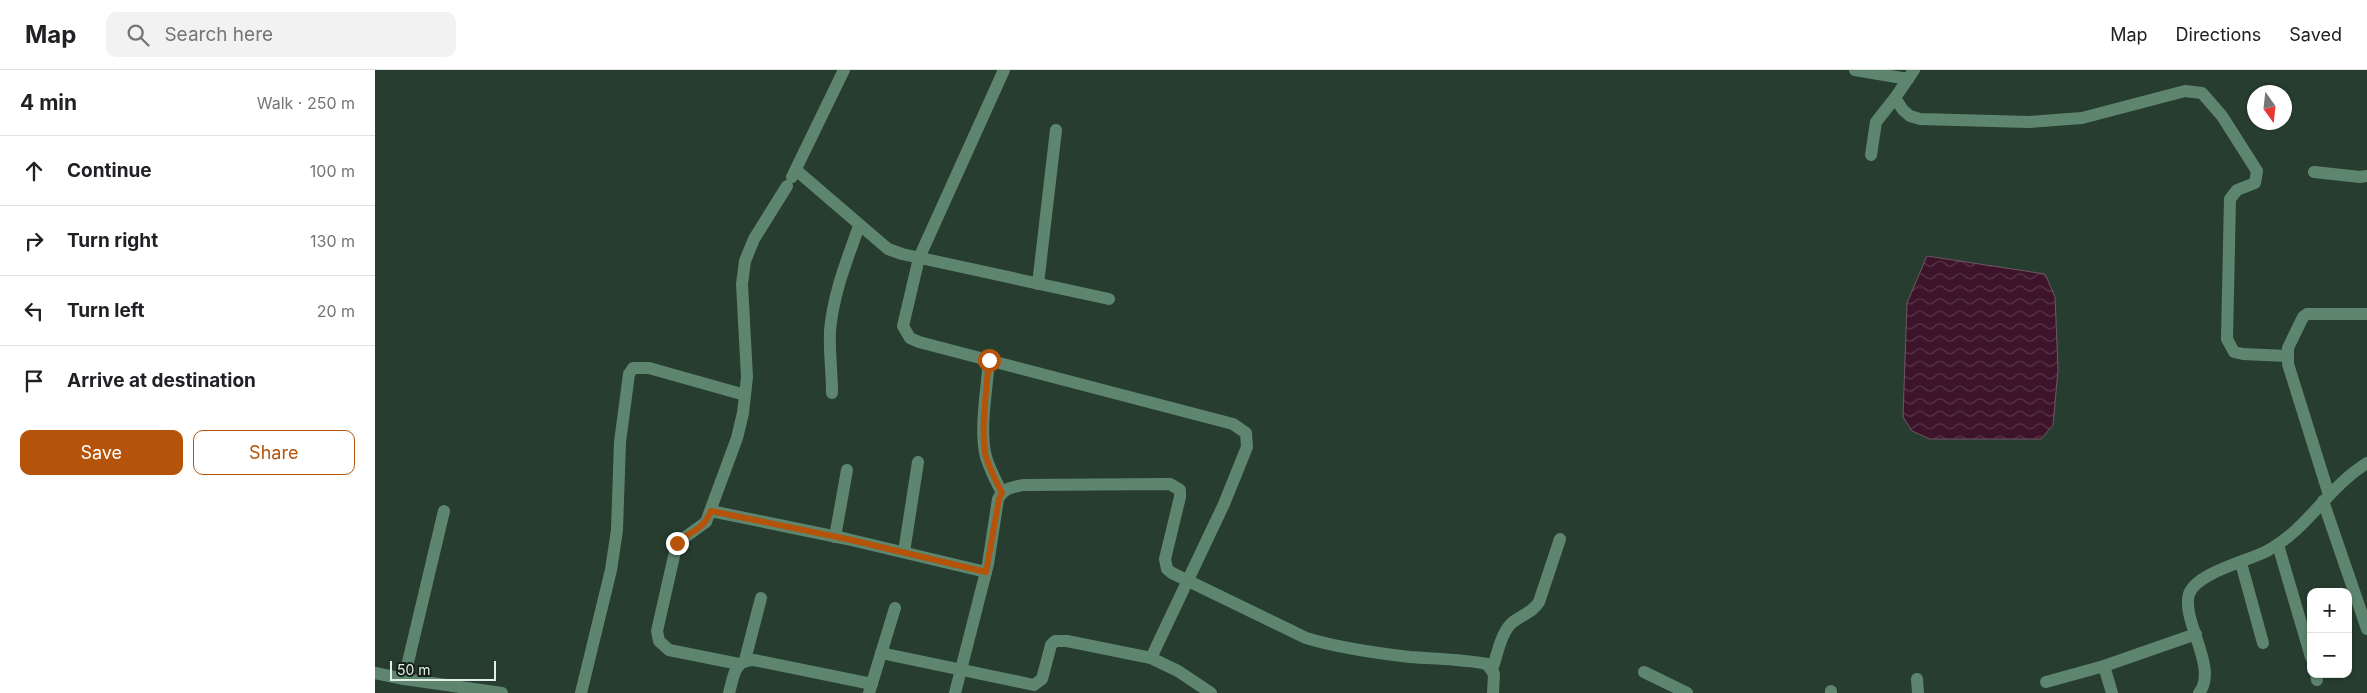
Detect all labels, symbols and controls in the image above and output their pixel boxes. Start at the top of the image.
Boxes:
search box [106,12,456,57]
text: Map [25,20,76,49]
icon: search [124,21,152,49]
text: Search here [164,23,273,46]
text: Map [2110,24,2148,45]
text: Directions [2176,24,2261,45]
text: Saved [2289,24,2342,45]
north arrow [2247,85,2292,130]
text: 4 min [20,90,77,115]
text: Walk · 250 m [257,93,355,113]
icon: ahead [20,157,48,185]
text: Continue [67,159,152,182]
text: 100 m [310,161,355,181]
icon: right [20,227,48,255]
text: Turn right [67,229,158,252]
text: 130 m [310,231,355,251]
icon: left [20,297,48,325]
text: Turn left [67,299,145,322]
text: 20 m [317,301,355,321]
route start [978,349,1001,372]
icon: arrive [20,367,48,395]
text: Arrive at destination [67,369,256,392]
button: Save [20,430,183,475]
button: Share [193,430,355,475]
route end [666,532,689,555]
map controls [2307,588,2352,678]
button: + [2307,588,2352,633]
button: − [2307,633,2352,678]
scale bar [390,658,496,681]
text: 50 m [397,661,431,678]

